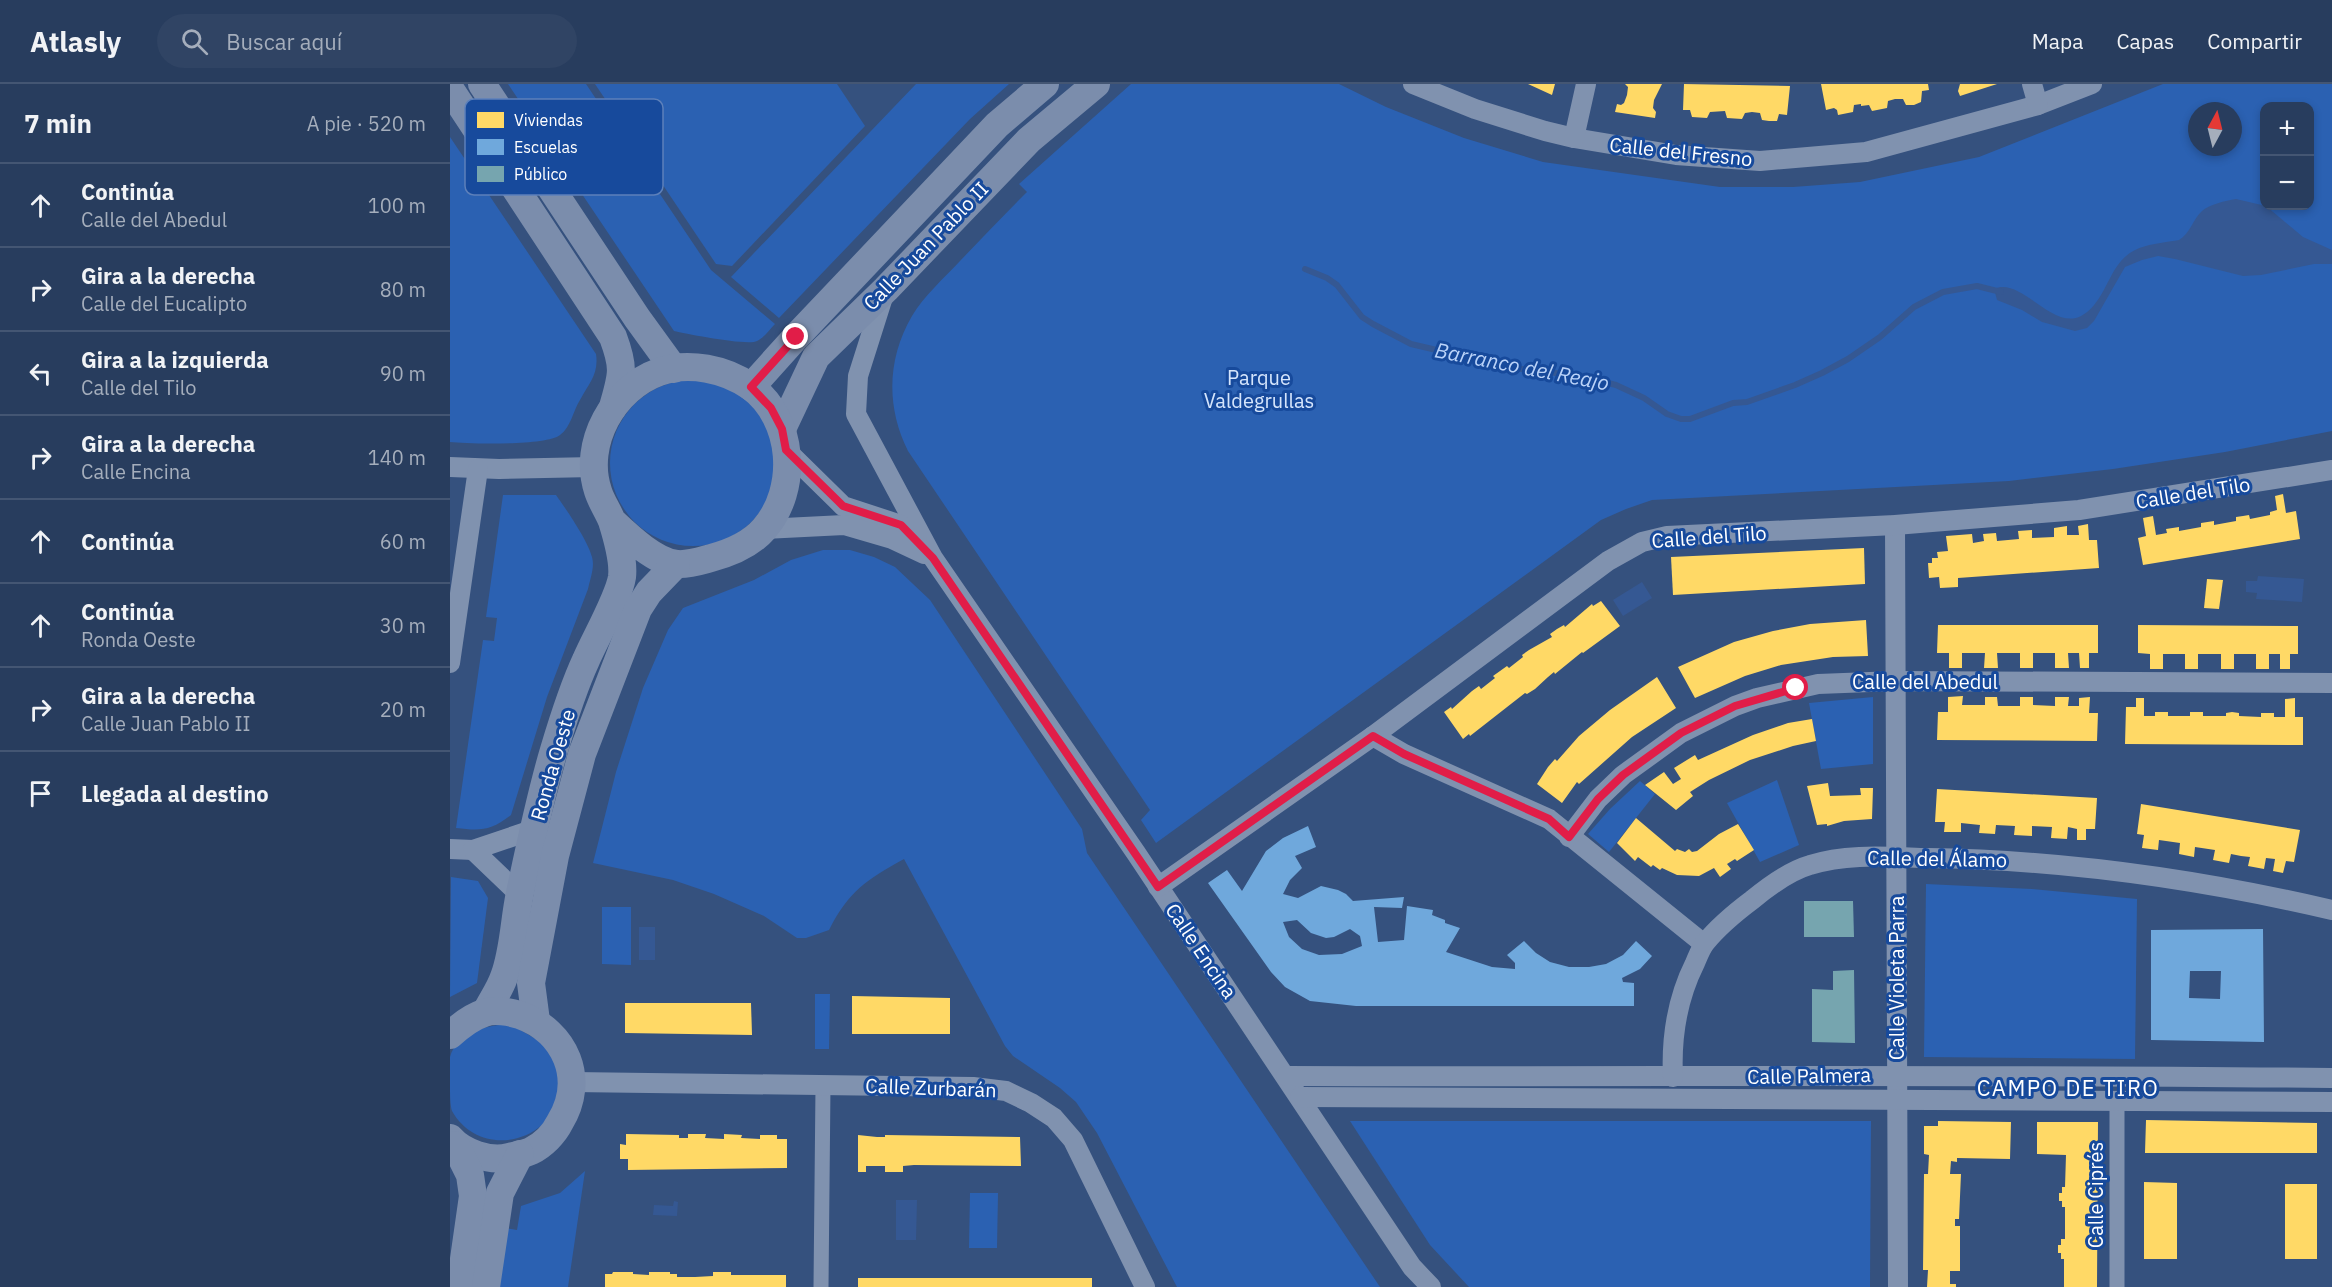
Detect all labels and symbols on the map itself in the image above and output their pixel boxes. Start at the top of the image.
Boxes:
legend [465,99,663,195]
north arrow [2188,102,2242,156]
text: Viviendas [514,110,583,130]
street label: Calle del Fresno [1608,131,1754,172]
text: Escuelas [514,137,578,157]
text: Público [514,164,567,184]
street label: Calle Juan Pablo II [857,175,994,316]
route end [782,323,808,349]
water label: Barranco del Reajo [1433,335,1612,397]
park label: Parque Valdegrullas [1204,364,1314,414]
street label: Calle del Tilo [2134,470,2252,515]
street label: Calle del Tilo [1650,519,1767,554]
street label: Calle del Abedul [1852,668,1998,695]
route start [1782,674,1808,700]
street label: Ronda Oeste [524,706,581,824]
street label: Calle del Álamo [1867,844,2007,873]
street label: Calle Violeta Parra [1883,895,1910,1060]
street label: Calle Encina [1160,898,1243,1004]
street label: Calle Palmera [1747,1061,1872,1090]
street label: Calle Zurbarán [865,1072,997,1103]
district label: CAMPO DE TIRO [1977,1073,2159,1102]
street label: Calle Ciprés [2082,1142,2109,1248]

